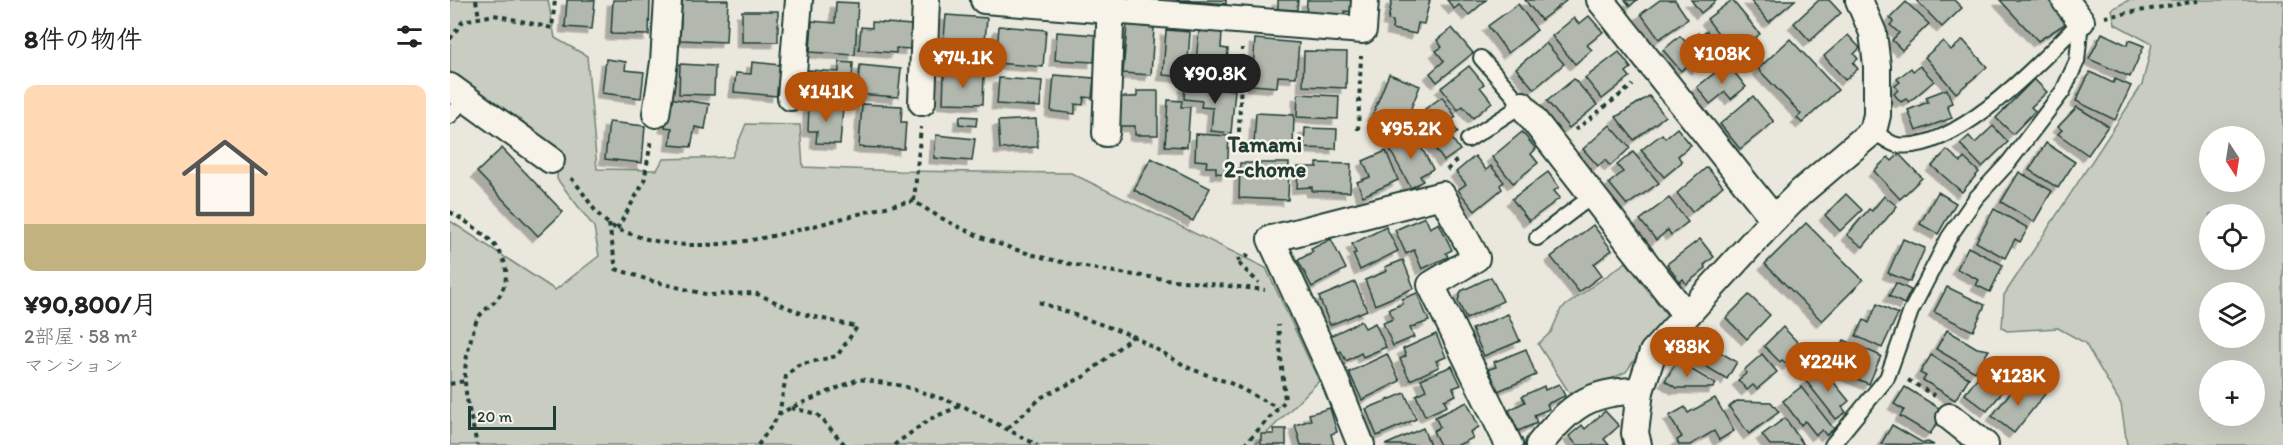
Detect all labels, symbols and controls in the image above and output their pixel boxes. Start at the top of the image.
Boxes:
icon: filters [393,20,426,53]
text: 8件の物件 [24,23,142,55]
pin: ¥108K [1680,34,1764,85]
pin: ¥74.1K [914,38,1012,89]
text: ¥108K [1694,41,1750,65]
text: ¥74.1K [933,45,993,69]
pin: ¥90.8K [1166,54,1264,105]
text: ¥90.8K [1184,61,1246,85]
pin: ¥141K [784,72,868,123]
text: ¥141K [799,79,853,103]
pin: ¥95.2K [1362,109,1460,160]
text: ¥95.2K [1381,116,1441,140]
icon: home [171,124,279,232]
north arrow [2199,126,2265,192]
map controls [2199,126,2265,426]
district label: Tamami 2-chome [1224,131,1306,183]
button: locate [2199,204,2265,270]
button: layers [2199,282,2265,348]
text: ¥90,800/月 [24,288,158,320]
text: 2部屋 · 58 m² [24,324,137,348]
pin: ¥88K [1651,327,1723,378]
text: ¥88K [1664,334,1710,358]
pin: ¥224K [1786,342,1870,393]
text: ¥224K [1799,349,1857,373]
text: マンション [24,353,123,377]
pin: ¥128K [1976,356,2060,407]
button: + [2199,360,2265,426]
text: ¥128K [1991,363,2045,387]
scale bar [468,403,556,430]
text: 20 m [477,407,512,426]

